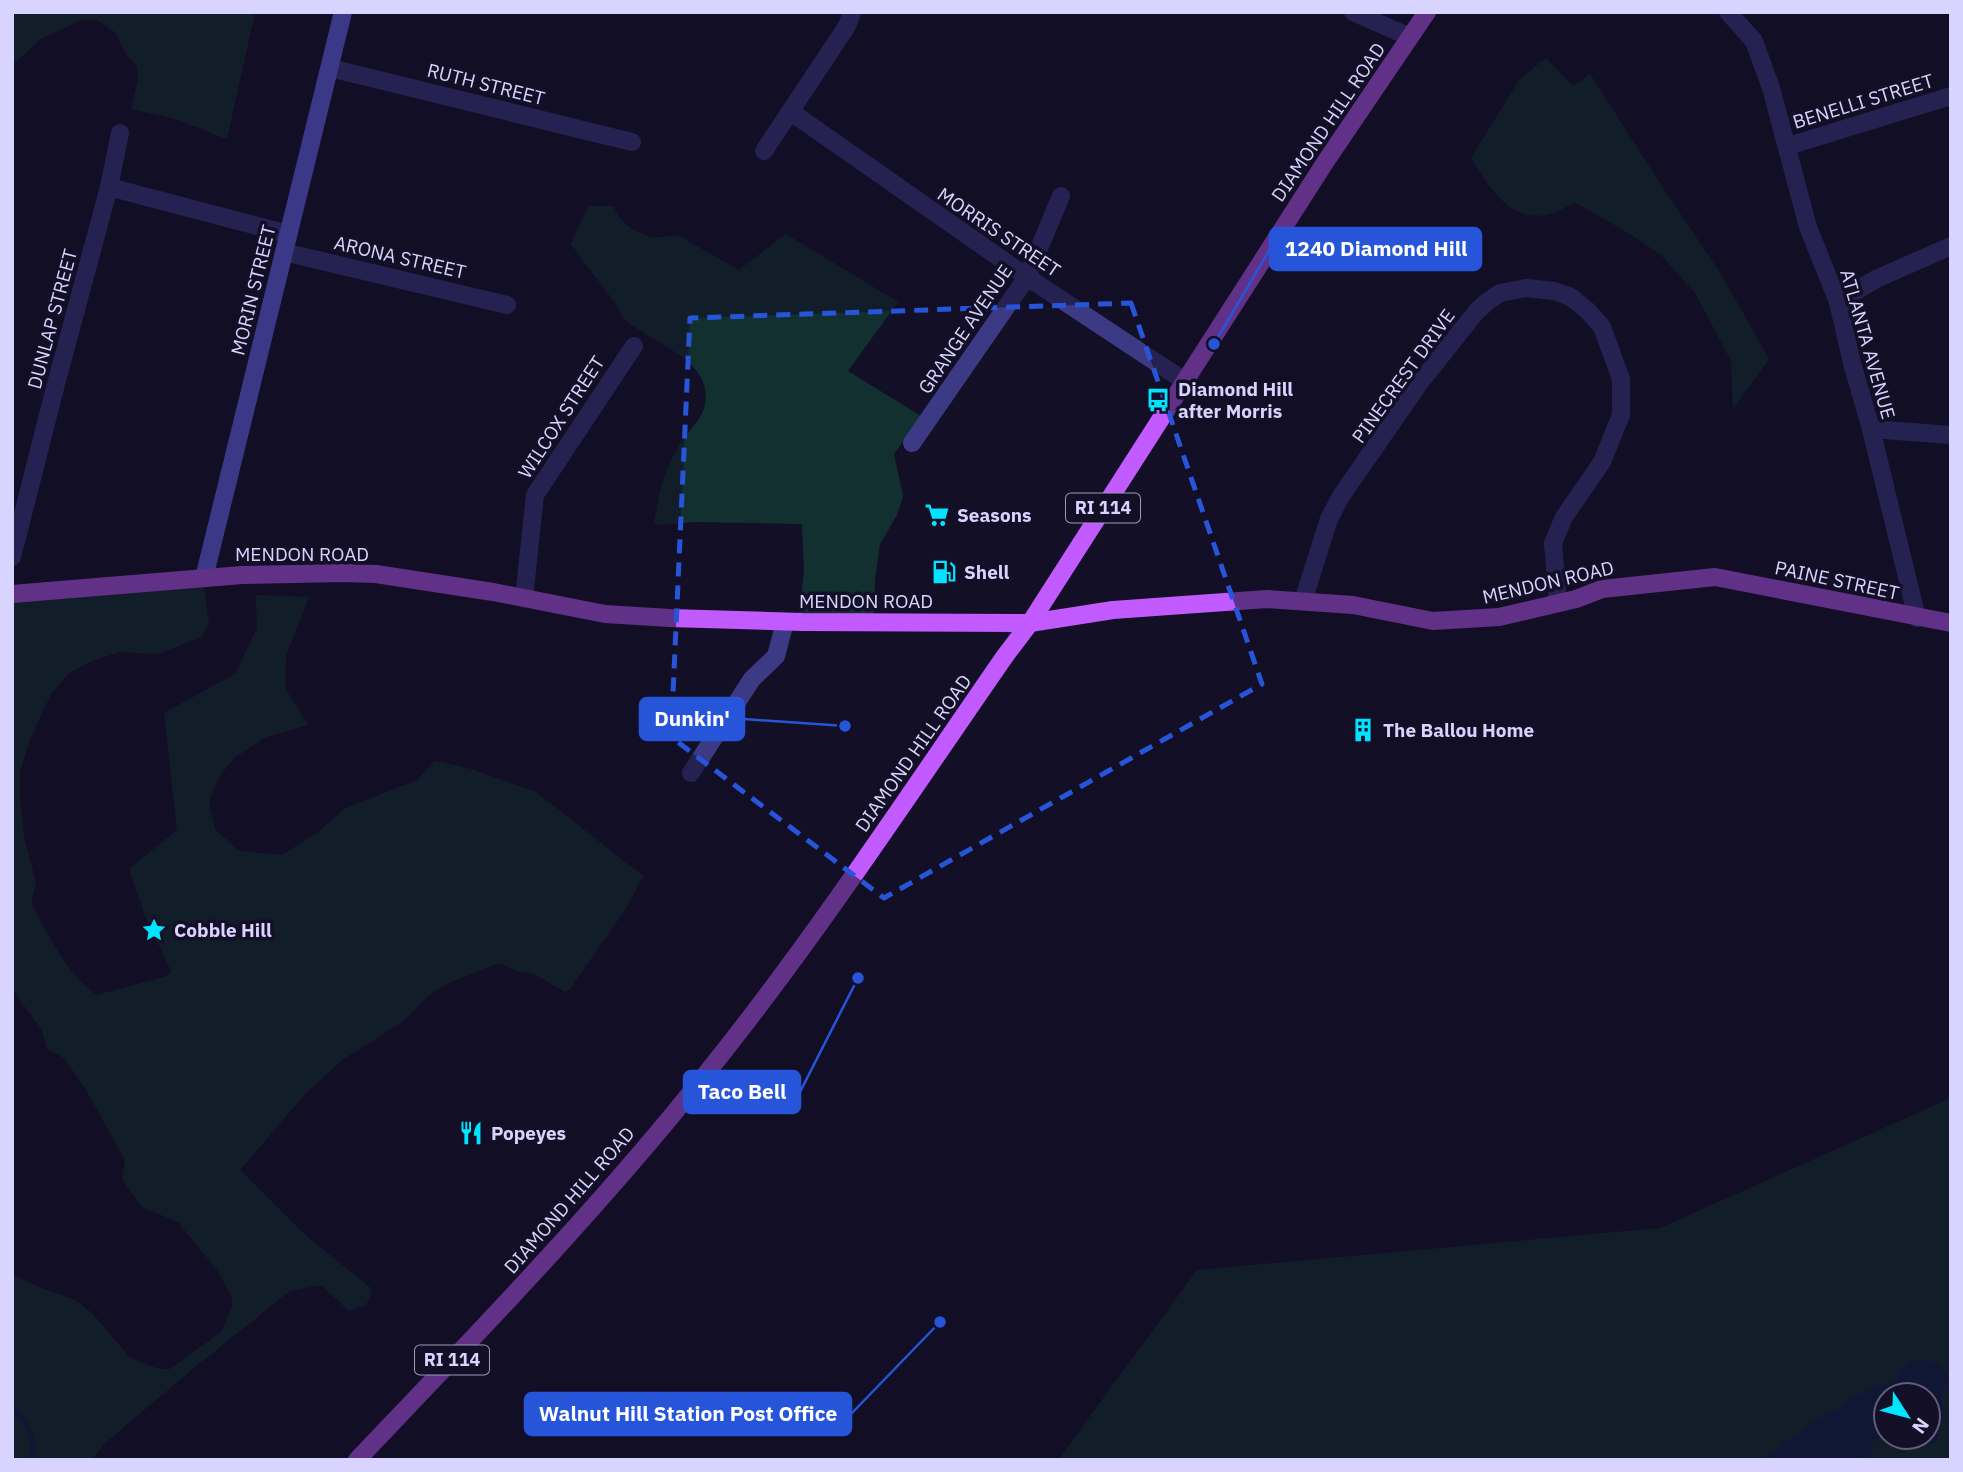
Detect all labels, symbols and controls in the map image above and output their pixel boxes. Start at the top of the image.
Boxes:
street label: DIAMOND HILL ROAD [1266,38,1390,206]
street label: RUTH STREET [425,58,547,110]
street label: BENELLI STREET [1790,68,1936,134]
street label: MORRIS STREET [933,182,1065,282]
street label: MORIN STREET [225,222,281,358]
callout: 1240 Diamond Hill [1270,228,1481,270]
street label: ARONA STREET [332,230,468,284]
text: 1240 Diamond Hill [1285,234,1467,262]
street label: DUNLAP STREET [22,246,82,392]
street label: GRANGE AVENUE [913,260,1017,398]
street label: ATLANTA AVENUE [1835,266,1901,422]
street label: PINECREST DRIVE [1346,304,1460,448]
street label: WILCOX STREET [512,351,610,483]
place label: Diamond Hill after Morris [1178,377,1293,423]
bus stop icon: Diamond Hill after Morris [1144,386,1172,414]
road number: RI 114 [1066,494,1140,522]
supermarket icon: Seasons [923,501,951,529]
place label: Seasons [957,503,1032,527]
street label: MENDON ROAD [235,542,369,566]
street label: MENDON ROAD [1480,555,1616,609]
street label: PAINE STREET [1773,555,1901,605]
fuel station icon: Shell [930,558,958,586]
place label: Shell [964,560,1009,584]
street label: MENDON ROAD [799,589,933,613]
street label: DIAMOND HILL ROAD [850,670,976,836]
callout: Dunkin' [640,698,744,740]
text: Dunkin' [654,704,730,732]
building icon: The Ballou Home [1349,716,1377,744]
place label: The Ballou Home [1383,718,1534,742]
place icon: Cobble Hill [140,916,168,944]
place label: Cobble Hill [174,918,272,942]
callout: Taco Bell [684,1071,800,1113]
text: Taco Bell [698,1077,786,1105]
restaurant icon: Popeyes [457,1119,485,1147]
place label: Popeyes [491,1121,566,1145]
street label: DIAMOND HILL ROAD [499,1122,639,1278]
road number: RI 114 [415,1345,489,1374]
north arrow [1872,1381,1942,1451]
callout: Walnut Hill Station Post Office [525,1393,851,1435]
text: Walnut Hill Station Post Office [539,1399,837,1427]
text: N [1907,1413,1935,1439]

